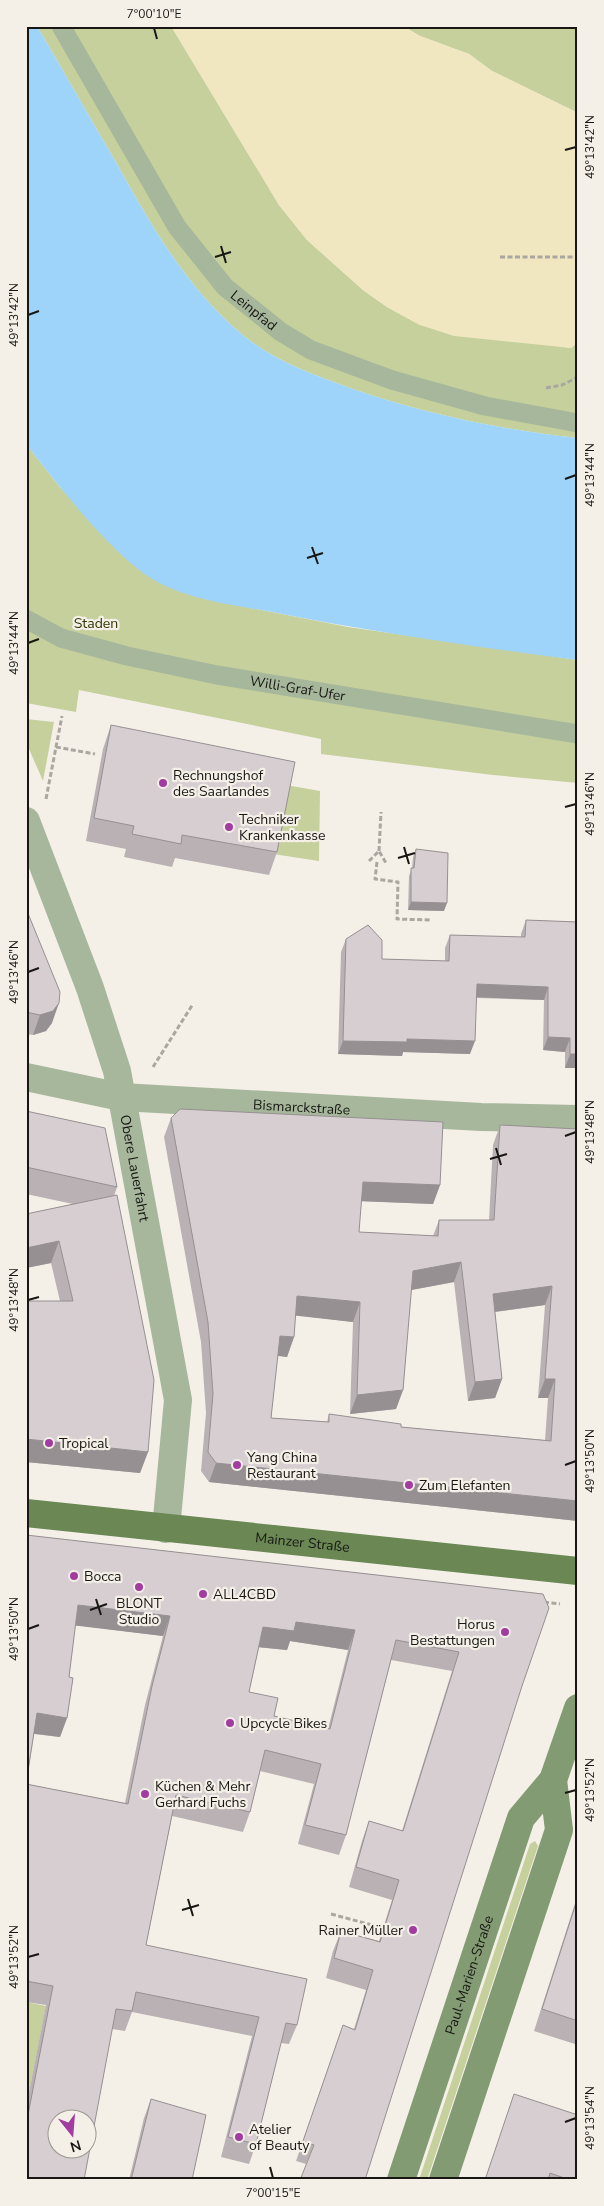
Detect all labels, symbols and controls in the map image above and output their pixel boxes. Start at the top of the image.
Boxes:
text: 7°00'10"E [127,6,181,22]
text: 49°13'42"N [582,115,598,179]
text: 49°13'42"N [6,283,22,347]
street label: Leinpfad [227,286,281,335]
text: 49°13'44"N [582,443,598,507]
text: 49°13'44"N [6,611,22,675]
park label: Staden [74,614,118,633]
street label: Willi-Graf-Ufer [249,671,347,705]
place label: Rechnungshof des Saarlandes [173,766,270,801]
text: 49°13'46"N [582,772,598,836]
marker: Rechnungshof des Saarlandes [157,777,169,789]
place label: Techniker Krankenkasse [239,810,326,845]
marker: Techniker Krankenkasse [223,821,235,833]
text: 49°13'46"N [6,940,22,1004]
street label: Bismarckstraße [253,1095,351,1119]
text: 49°13'48"N [582,1100,598,1164]
street label: Obere Lauerfahrt [116,1113,154,1223]
text: 49°13'48"N [6,1268,22,1332]
text: 49°13'50"N [582,1429,598,1493]
place label: Tropical [59,1434,109,1453]
marker: Tropical [43,1437,55,1449]
place label: Yang China Restaurant [246,1448,317,1483]
marker: Yang China Restaurant [231,1459,243,1471]
place label: Zum Elefanten [419,1476,510,1495]
marker: Zum Elefanten [403,1479,415,1491]
street label: Mainzer Straße [254,1528,351,1556]
place label: Bocca [84,1567,121,1586]
marker: Bocca [68,1570,80,1582]
marker: BLONT Studio [133,1581,145,1593]
place label: ALL4CBD [213,1585,276,1604]
marker: ALL4CBD [197,1588,209,1600]
place label: BLONT Studio [116,1594,163,1629]
text: 49°13'50"N [6,1597,22,1661]
place label: Horus Bestattungen [410,1615,495,1650]
marker: Horus Bestattungen [499,1626,511,1638]
place label: Upcycle Bikes [240,1714,328,1733]
marker: Upcycle Bikes [224,1717,236,1729]
text: 49°13'52"N [582,1758,598,1822]
place label: Küchen & Mehr Gerhard Fuchs [155,1777,251,1812]
marker: Küchen & Mehr Gerhard Fuchs [139,1788,151,1800]
street label: Paul-Marien-Straße [440,1913,498,2037]
place label: Rainer Müller [318,1921,403,1940]
marker: Rainer Müller [407,1924,419,1936]
text: 49°13'52"N [6,1925,22,1989]
text: 49°13'54"N [582,2086,598,2150]
north arrow [48,2108,98,2158]
place label: Atelier of Beauty [249,2120,310,2155]
marker: Atelier of Beauty [233,2131,245,2143]
text: N [68,2135,83,2157]
text: 7°00'15"E [246,2185,300,2201]

